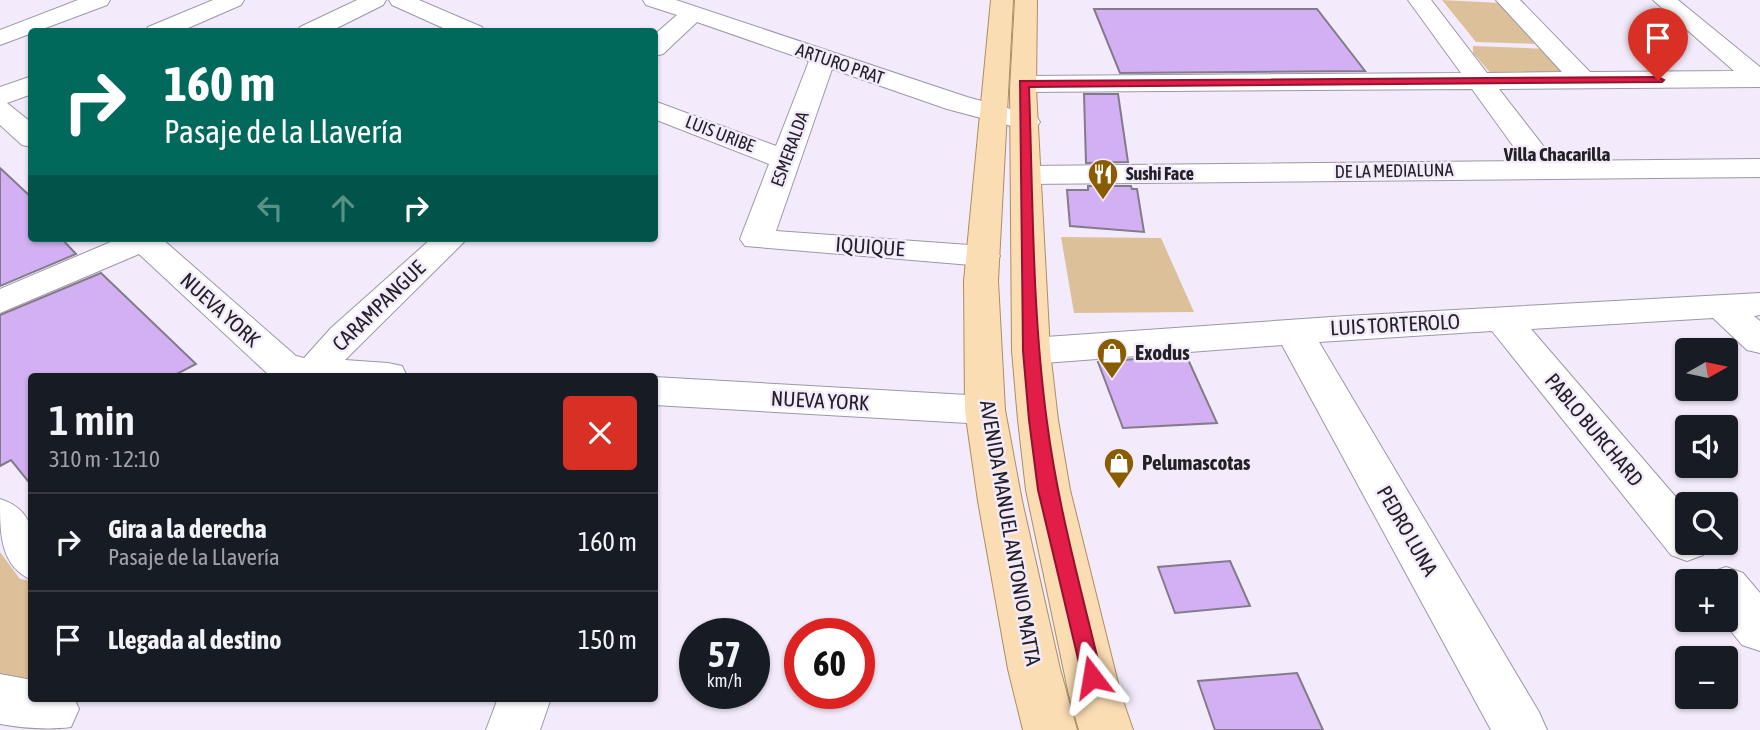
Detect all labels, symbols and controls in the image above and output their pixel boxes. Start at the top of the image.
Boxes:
pin [1628,8,1688,80]
icon: arrive [1639,19,1677,57]
street label: ARTURO PRAT [793,39,887,88]
text: 160 m [164,55,275,111]
icon: right [49,56,140,147]
street label: ESMERALDA [766,108,813,189]
street label: LUIS URIBE [683,111,758,156]
text: Pasaje de la Llavería [164,113,403,150]
district label: Villa Chacarilla [1503,143,1610,165]
restaurant icon: Sushi Face [1086,157,1120,201]
street label: DE LA MEDIALUNA [1334,159,1454,182]
place label: Sushi Face [1126,163,1194,184]
icon: left [251,189,289,227]
icon: ahead [324,189,362,227]
icon: right [397,189,435,227]
street label: IQUIQUE [835,232,905,260]
street label: CARAMPANGUE [327,255,430,355]
street label: NUEVA YORK [176,267,266,352]
street label: LUIS TORTEROLO [1329,309,1460,339]
shop icon: Exodus [1095,336,1129,380]
north arrow [1675,338,1738,401]
map controls [1675,338,1738,709]
place label: Exodus [1135,340,1190,364]
street label: PABLO BURCHARD [1541,368,1649,490]
street label: NUEVA YORK [770,385,871,415]
text: 1 min [49,396,135,444]
button: close [563,396,637,470]
street label: AVENIDA MANUEL ANTONIO MATTA [976,398,1046,668]
button: sound [1675,415,1738,478]
text: 310 m · 12:10 [49,446,160,472]
shop icon: Pelumascotas [1102,446,1136,490]
place label: Pelumascotas [1142,450,1251,474]
street label: PEDRO LUNA [1373,481,1444,580]
button: search [1675,492,1738,555]
text: Gira a la derecha [108,514,267,544]
icon: right [49,523,87,561]
text: 160 m [578,527,637,557]
text: Pasaje de la Llavería [108,544,280,570]
button: + [1675,569,1738,632]
speed limit sign: 60 [784,618,875,709]
icon: arrive [49,621,87,659]
text: Llegada al destino [108,625,281,655]
text: 150 m [578,625,637,655]
text: 57 [708,634,741,674]
position arrow [1055,640,1129,714]
button: − [1675,646,1738,709]
text: km/h [707,670,742,691]

